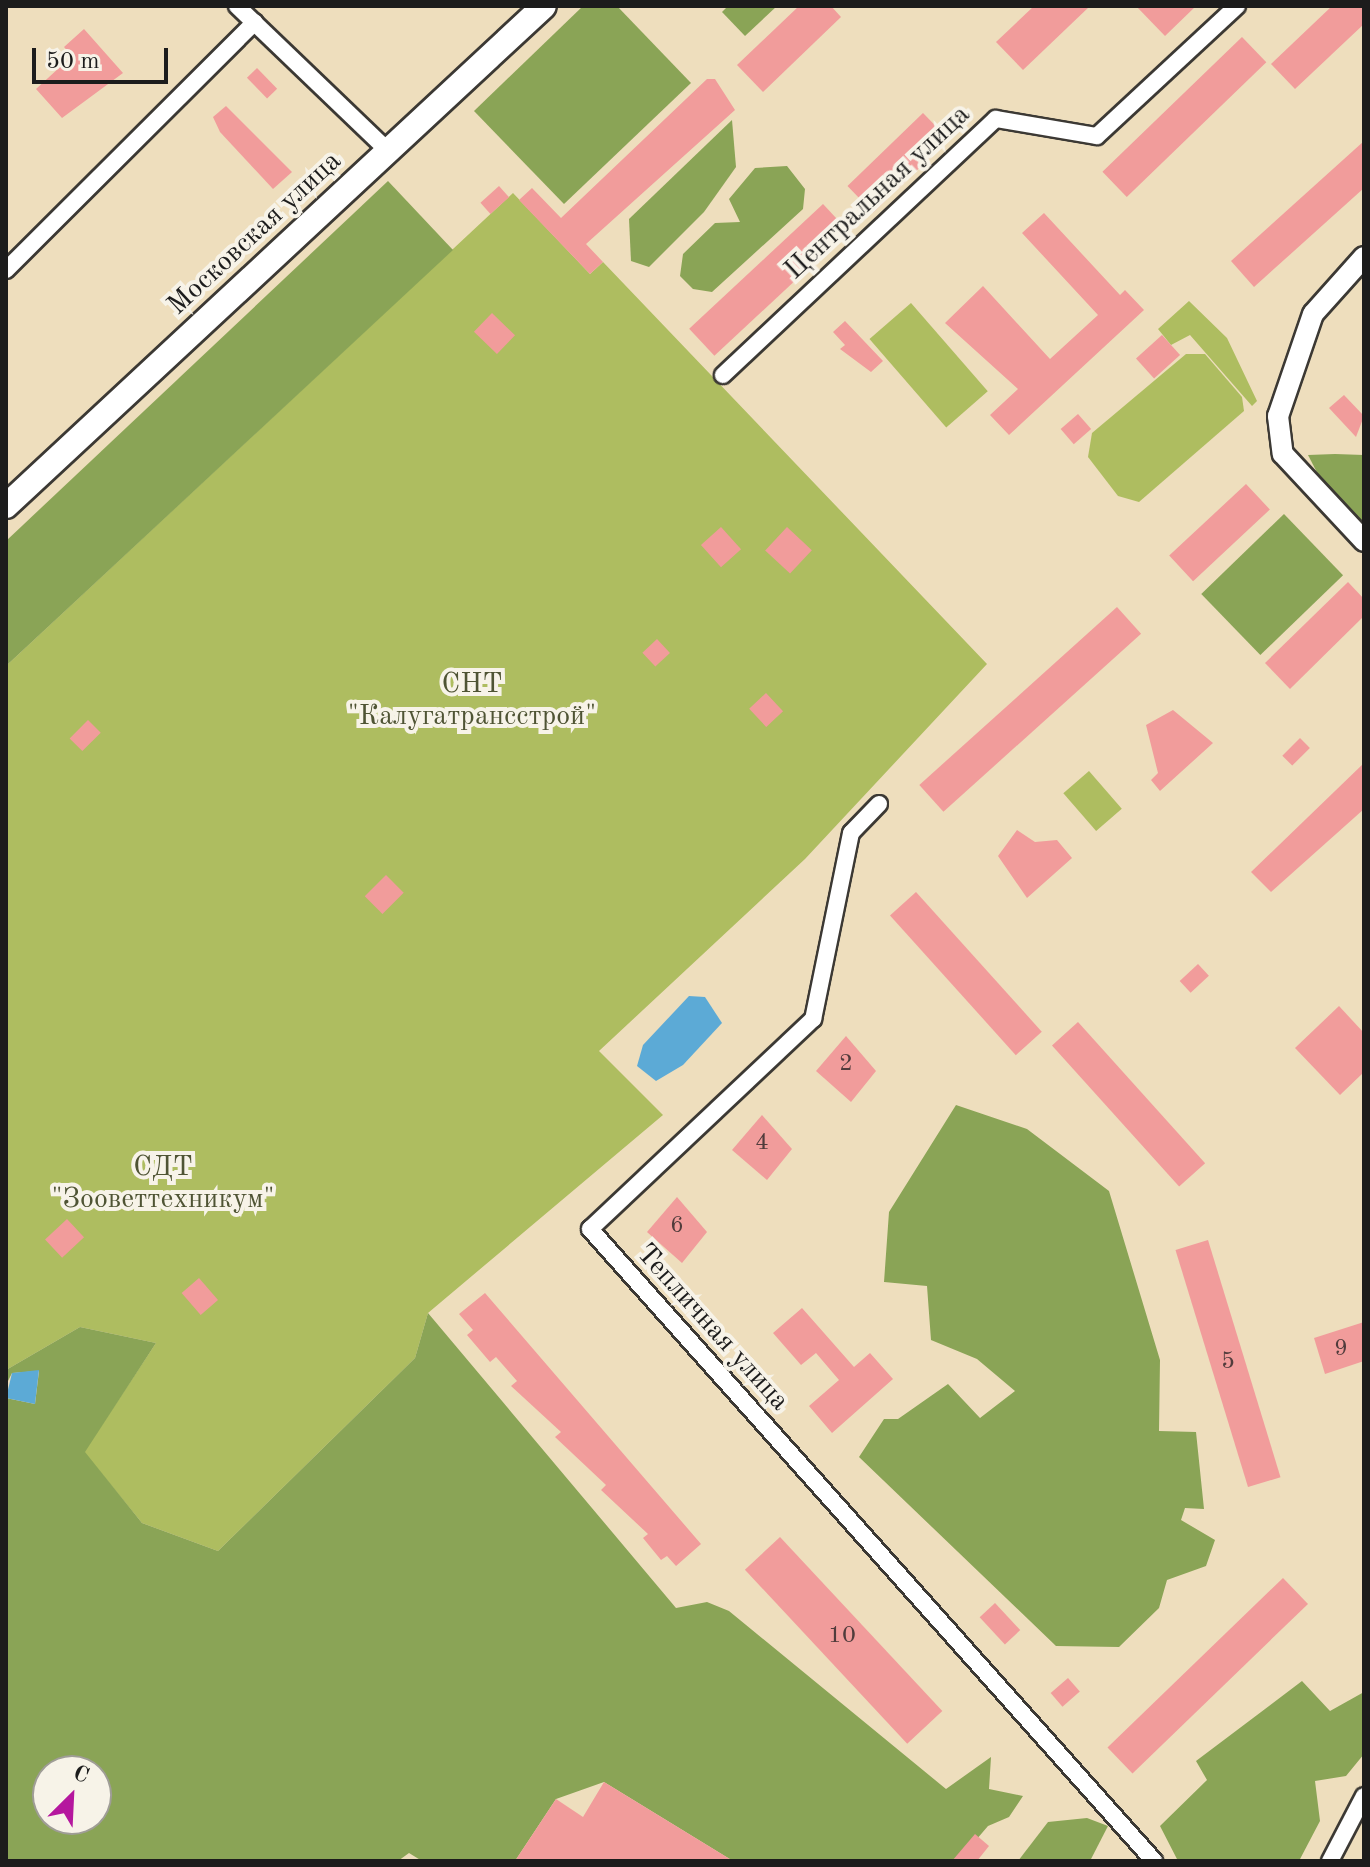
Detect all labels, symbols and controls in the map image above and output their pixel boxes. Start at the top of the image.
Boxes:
scale bar [36,32,172,82]
text: 50 m [46,50,100,74]
street label: Центральная улица [778,99,978,287]
street label: Московская улица [161,145,349,323]
park label: СНТ "Калугатрансстрой" [348,668,596,734]
house number: 2 [839,1051,853,1079]
house number: 4 [755,1130,769,1158]
park label: СДТ "Зооветтехникум" [52,1151,274,1217]
house number: 6 [670,1213,684,1241]
street label: Тепличная улица [628,1238,796,1418]
house number: 9 [1334,1336,1348,1364]
house number: 5 [1221,1349,1235,1377]
house number: 10 [828,1623,856,1651]
north arrow [32,1755,112,1835]
text: С [70,1762,92,1788]

